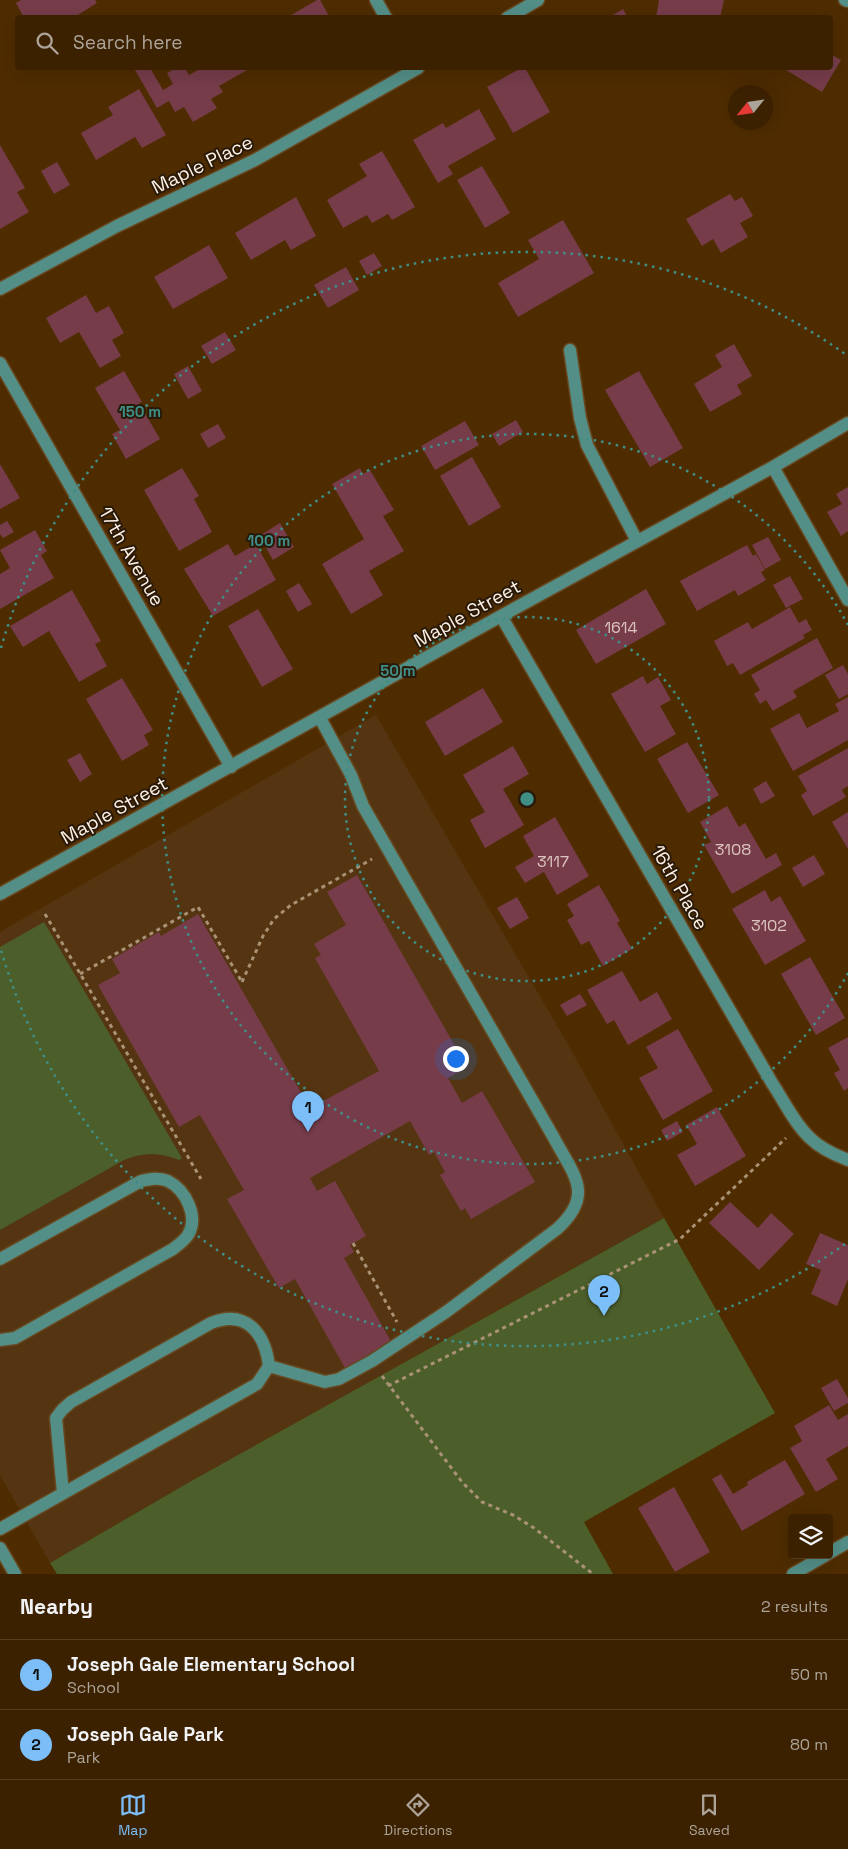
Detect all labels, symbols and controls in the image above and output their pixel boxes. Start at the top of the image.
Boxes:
search box [15,15,833,70]
icon: search [33,29,61,57]
text: Search here [73,30,183,55]
north arrow [728,85,773,130]
street label: Maple Place [147,129,257,200]
text: 150 m [119,402,161,421]
street label: 17th Avenue [93,502,170,610]
text: 100 m [248,531,290,550]
street label: Maple Street [409,574,525,653]
house number: 1614 [604,617,638,638]
text: 50 m [380,661,416,680]
street label: Maple Street [56,771,172,850]
centre of rings [518,790,536,808]
house number: 3108 [715,839,751,860]
street label: 16th Place [645,840,714,934]
house number: 3117 [537,851,569,872]
house number: 3102 [751,915,787,936]
your location [443,1046,469,1072]
pin: 1 [292,1091,324,1132]
pin: 2 [588,1275,620,1316]
map controls [788,1514,833,1559]
button: layers [788,1514,833,1559]
text: Nearby [20,1593,93,1620]
text: 2 results [761,1596,828,1617]
text: Joseph Gale Elementary School [67,1652,355,1677]
text: 1 [32,1664,40,1685]
text: 50 m [790,1664,828,1685]
text: School [67,1677,120,1698]
text: Joseph Gale Park [67,1722,224,1747]
text: 2 [31,1734,41,1755]
text: 80 m [790,1734,828,1755]
text: Park [67,1747,100,1768]
tab: Map [118,1791,147,1839]
tab: Directions [384,1791,452,1839]
tab: Saved [689,1791,730,1839]

